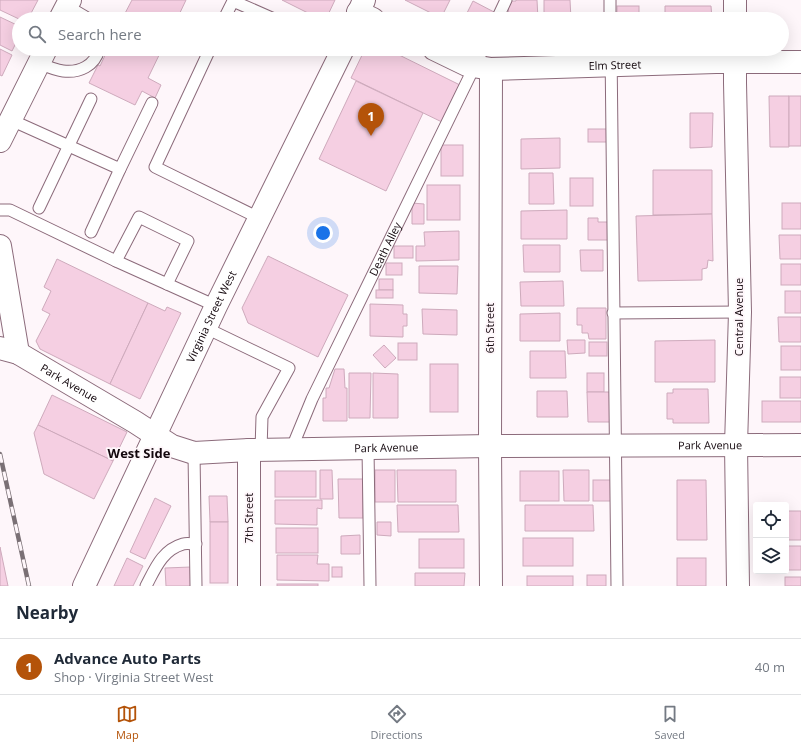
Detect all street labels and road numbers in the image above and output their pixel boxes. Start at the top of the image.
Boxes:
street label: Elm Street [588,56,642,73]
street label: Death Alley [365,219,404,278]
street label: Virginia Street West [182,268,239,365]
street label: Central Avenue [731,278,746,356]
street label: 6th Street [482,303,497,353]
street label: Park Avenue [38,360,101,405]
street label: Park Avenue [678,437,742,452]
street label: Park Avenue [354,439,418,455]
street label: 7th Street [241,493,256,543]

